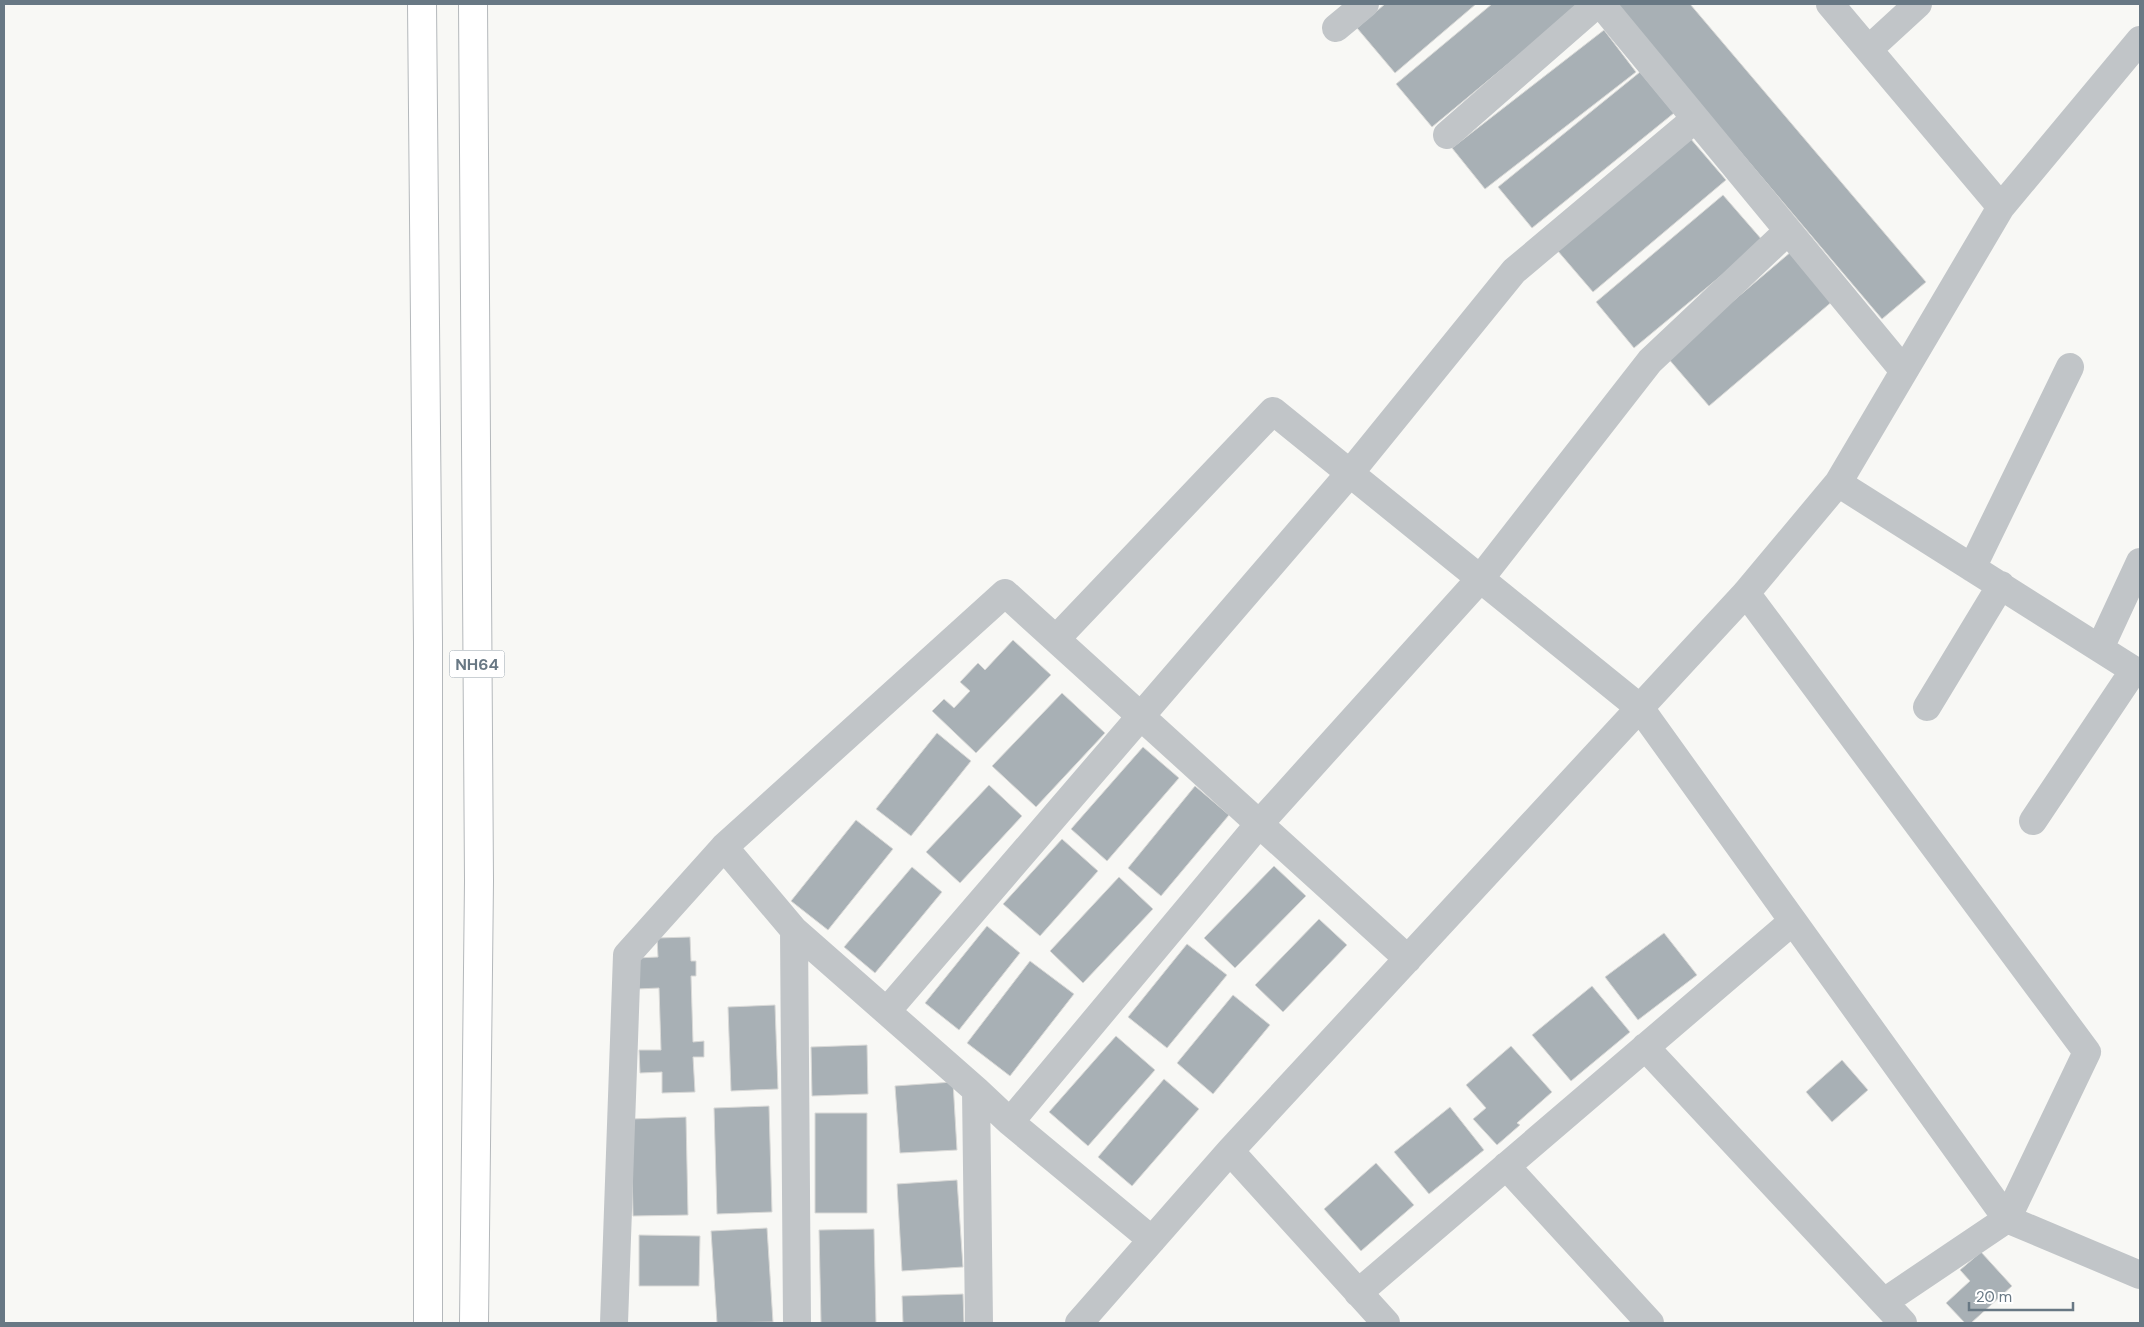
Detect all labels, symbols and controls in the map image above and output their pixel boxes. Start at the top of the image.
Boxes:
road number: NH64 [450,651,504,678]
scale bar [1969,1280,2073,1312]
text: 20 m [1976,1287,2012,1307]

